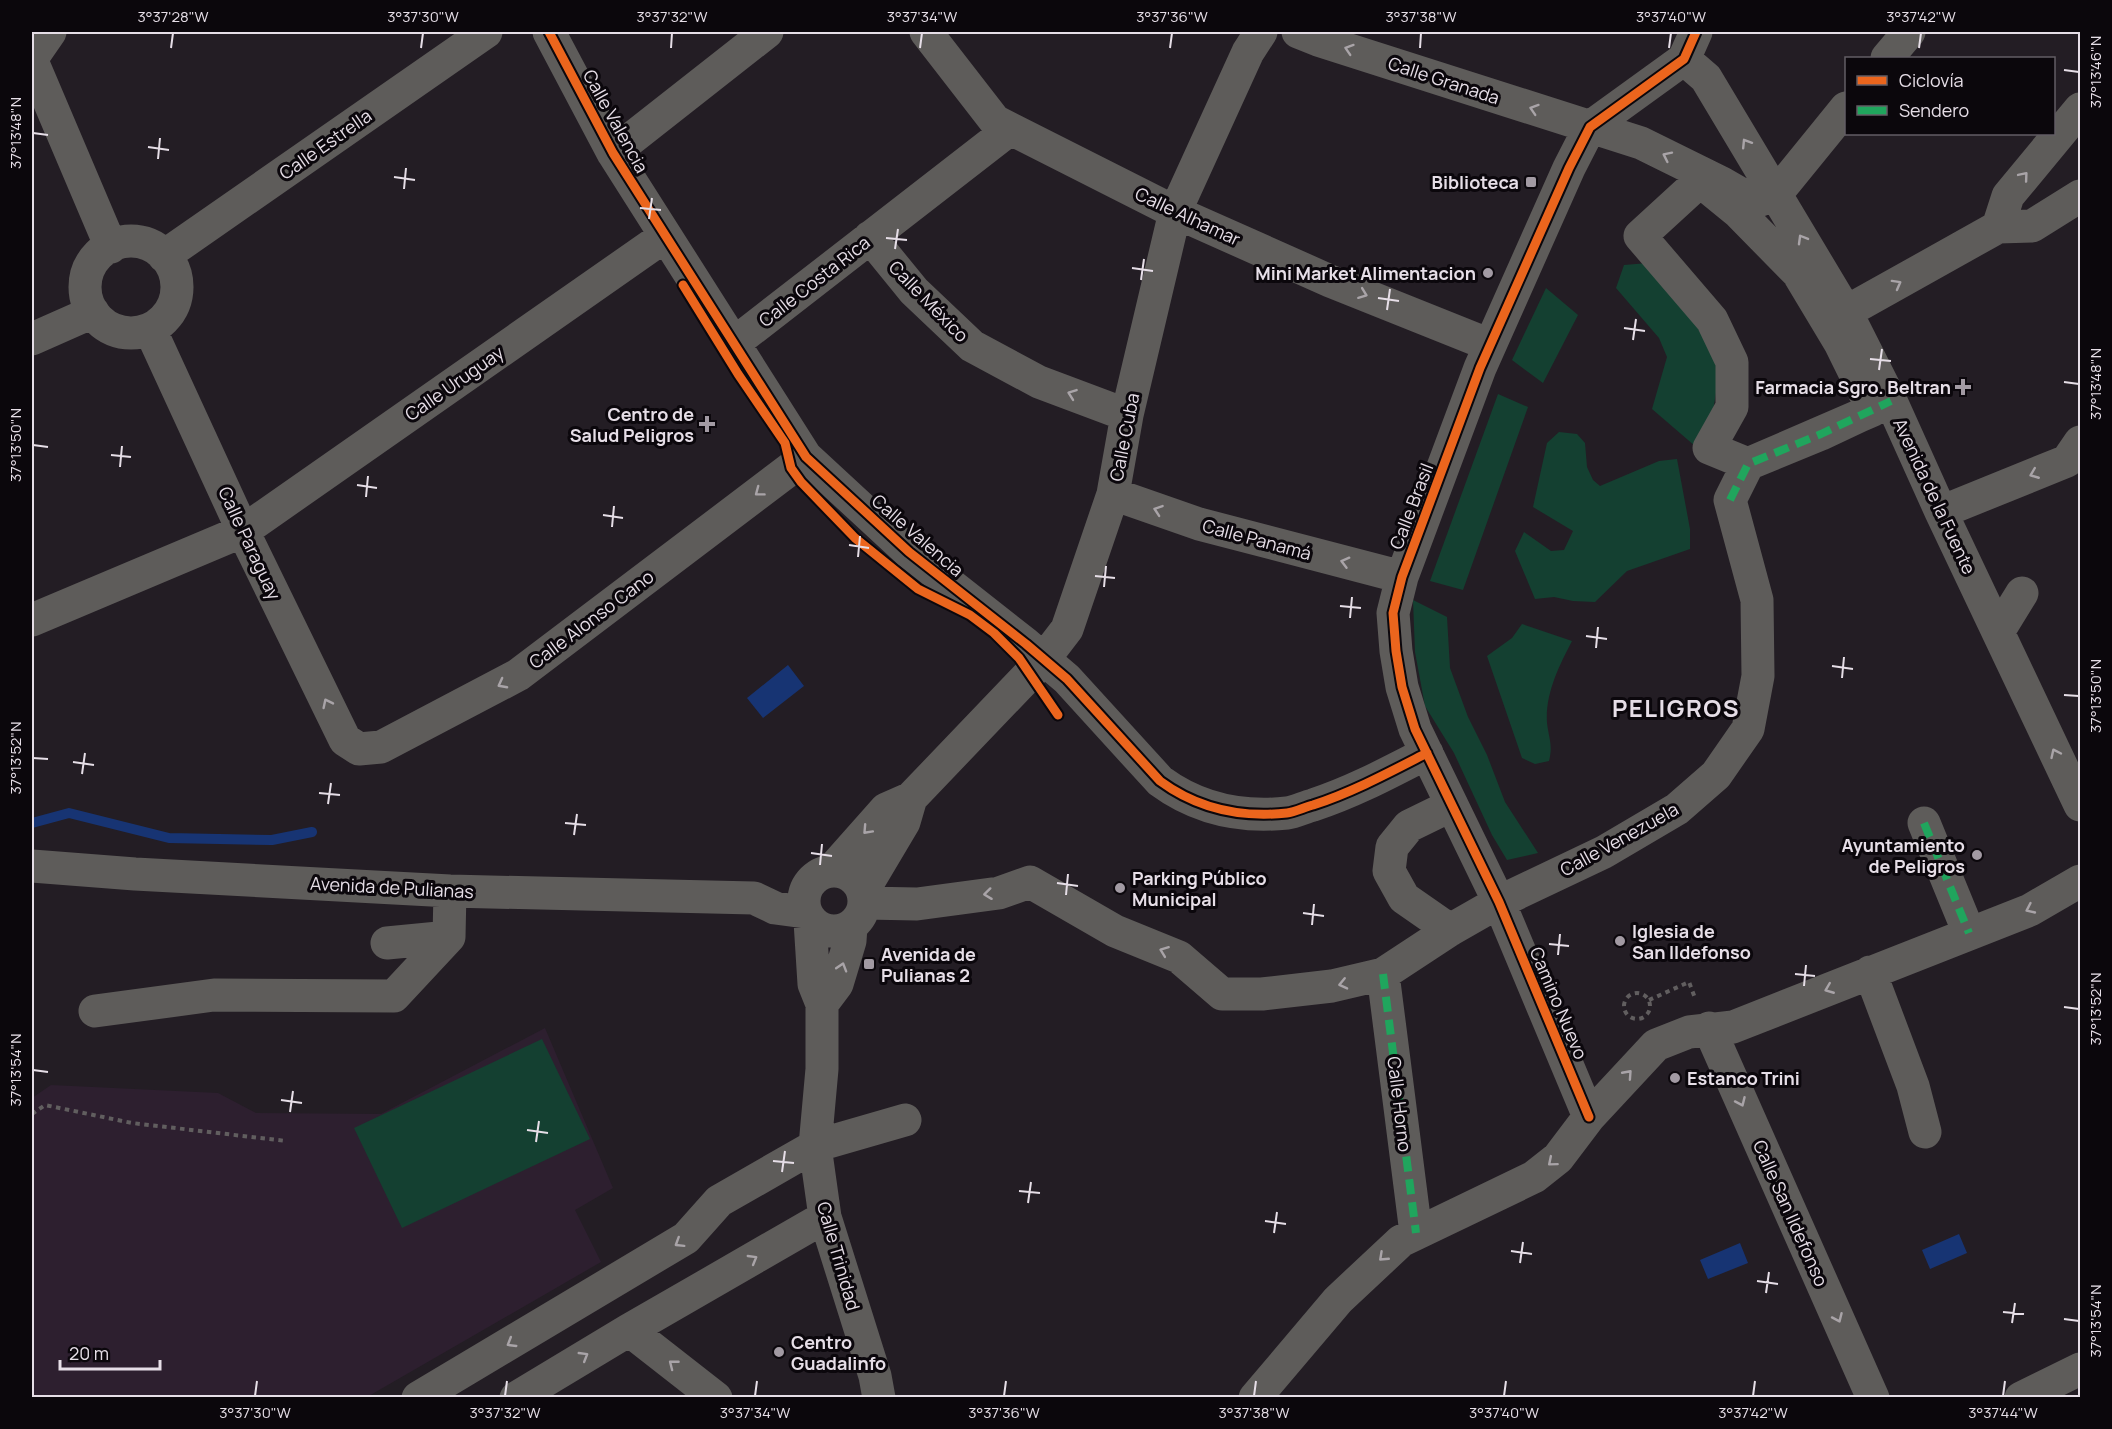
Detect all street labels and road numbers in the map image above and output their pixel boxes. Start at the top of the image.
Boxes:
street label: Calle Granada [1385,51,1503,109]
street label: Calle Valencia [578,65,654,177]
street label: Calle Estrella [274,103,376,185]
street label: Calle Alhamar [1132,181,1245,251]
street label: Calle Costa Rica [754,230,874,332]
street label: Calle México [884,255,974,347]
street label: Calle Uruguay [400,340,509,426]
street label: Calle Cuba [1104,391,1144,483]
street label: Avenida de la Fuente [1888,414,1982,578]
street label: Calle Brasil [1384,459,1438,553]
street label: Calle Paraguay [213,483,287,604]
street label: Calle Valencia [867,488,969,582]
street label: Calle Panamá [1200,513,1314,565]
street label: Calle Alonso Cano [524,564,658,674]
street label: Calle Venezuela [1556,797,1682,881]
street label: Avenida de Pulianas [310,871,474,903]
street label: Camino Nuevo [1525,943,1593,1063]
street label: Calle Horno [1382,1055,1418,1153]
street label: Calle San Ildefonso [1748,1136,1834,1290]
street label: Calle Trinidad [812,1199,866,1313]

